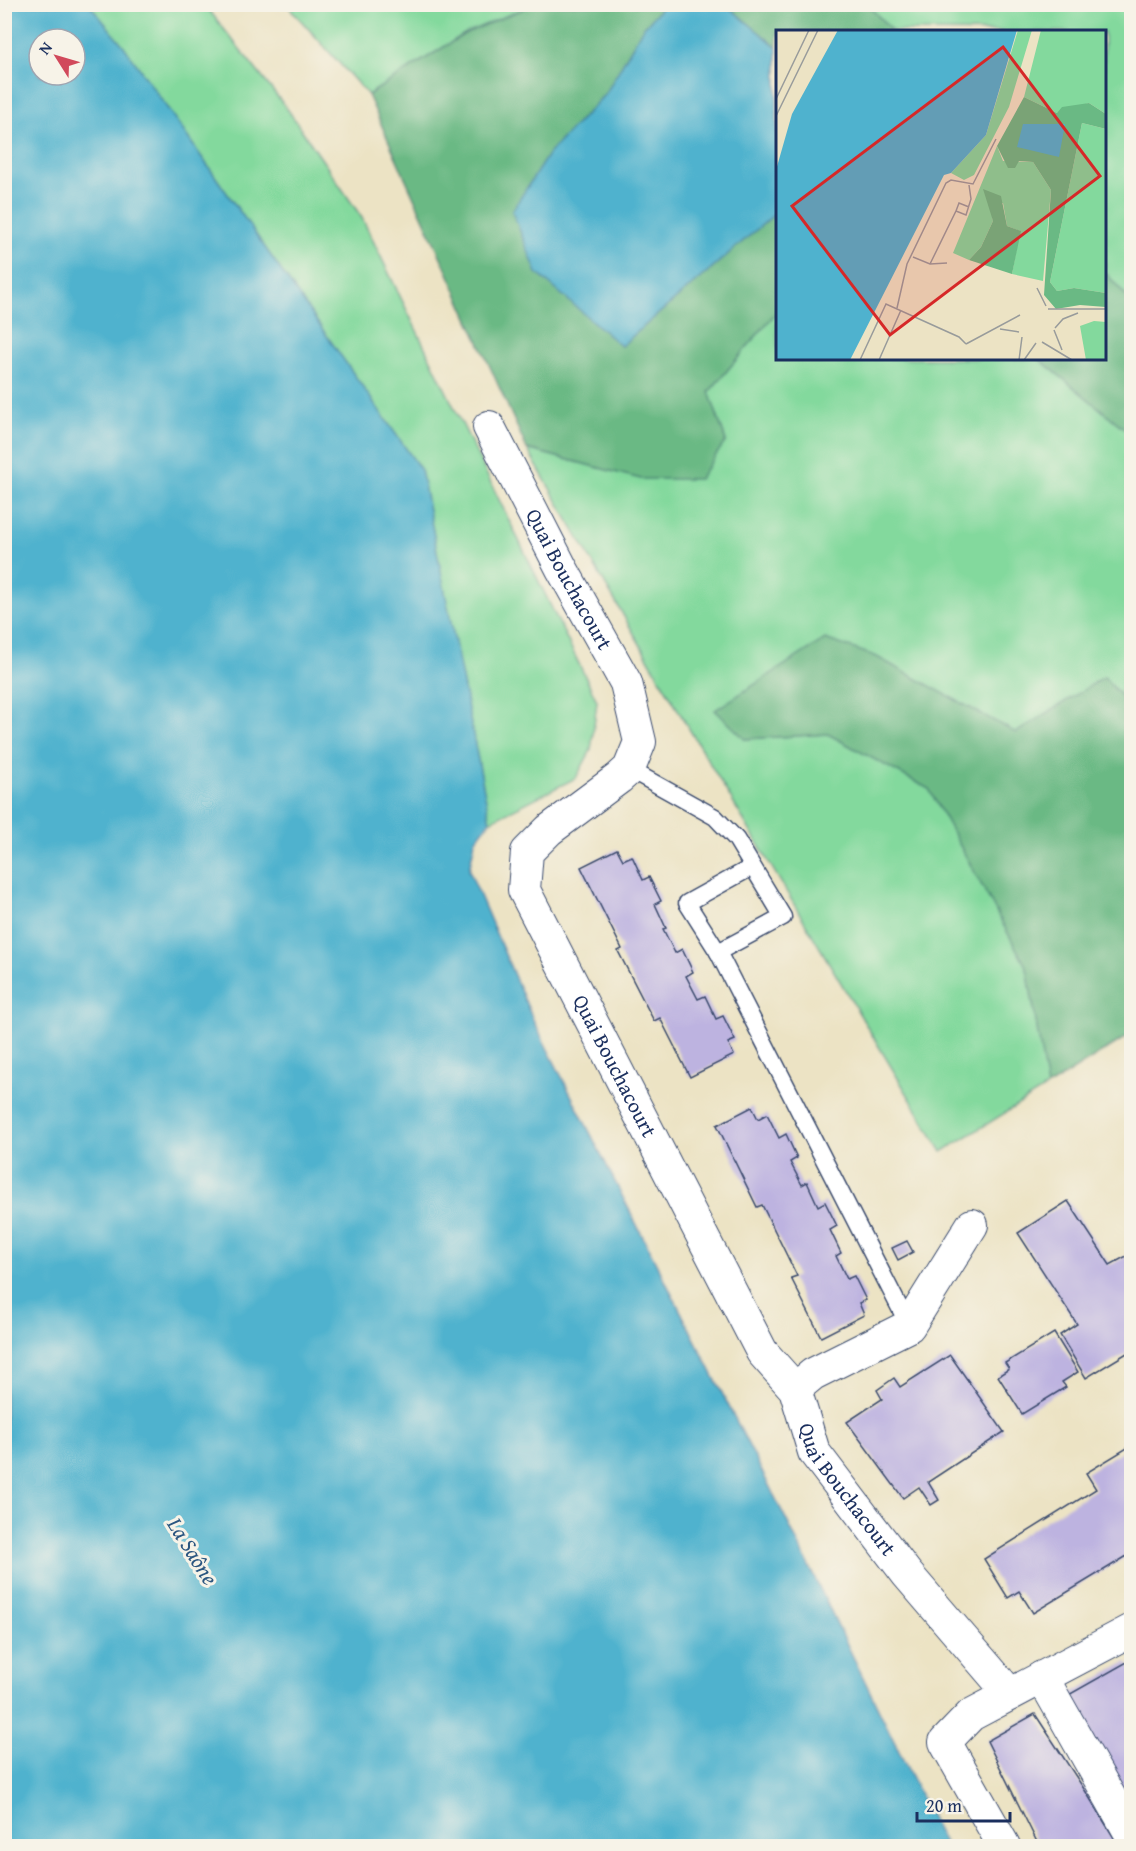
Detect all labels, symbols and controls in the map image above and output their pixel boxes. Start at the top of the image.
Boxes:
north arrow [27,27,87,87]
inset map [776,30,1106,360]
text: N [32,36,58,59]
street label: Quai Bouchacourt [518,503,621,656]
street label: Quai Bouchacourt [565,989,665,1143]
street label: Quai Bouchacourt [791,1419,904,1563]
water label: La Saône [159,1510,226,1591]
scale bar [917,1785,1010,1823]
text: 20 m [926,1792,962,1819]

